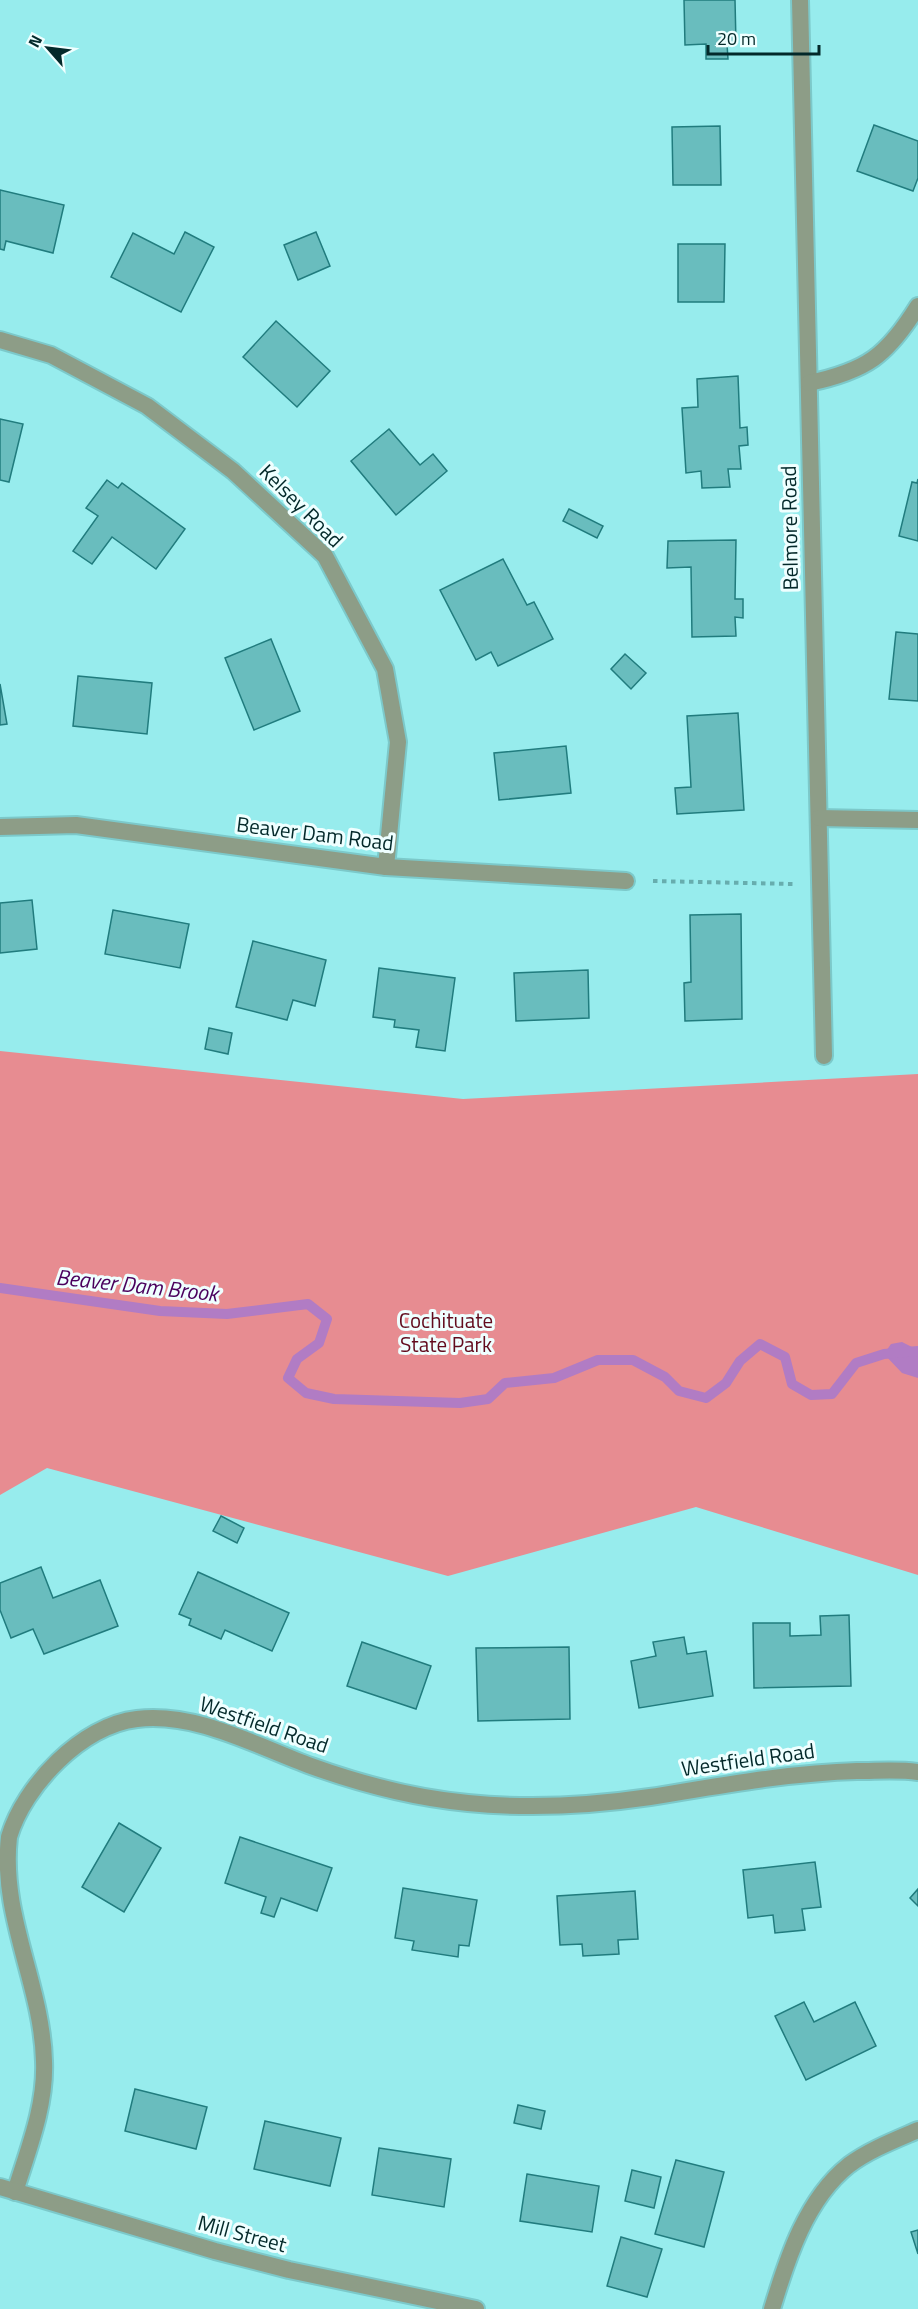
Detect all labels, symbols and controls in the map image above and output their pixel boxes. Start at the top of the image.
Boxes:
north arrow [18,18,78,78]
scale bar [708,18,819,56]
text: 20 m [717,25,756,52]
text: N [22,30,48,51]
street label: Kelsey Road [252,456,351,555]
street label: Belmore Road [772,465,806,591]
street label: Beaver Dam Road [235,807,396,859]
water label: Beaver Dam Brook [54,1260,222,1311]
park label: Cochituate State Park [399,1304,493,1360]
street label: Westfield Road [196,1687,333,1761]
street label: Westfield Road [679,1734,817,1784]
street label: Mill Street [194,2206,291,2260]

